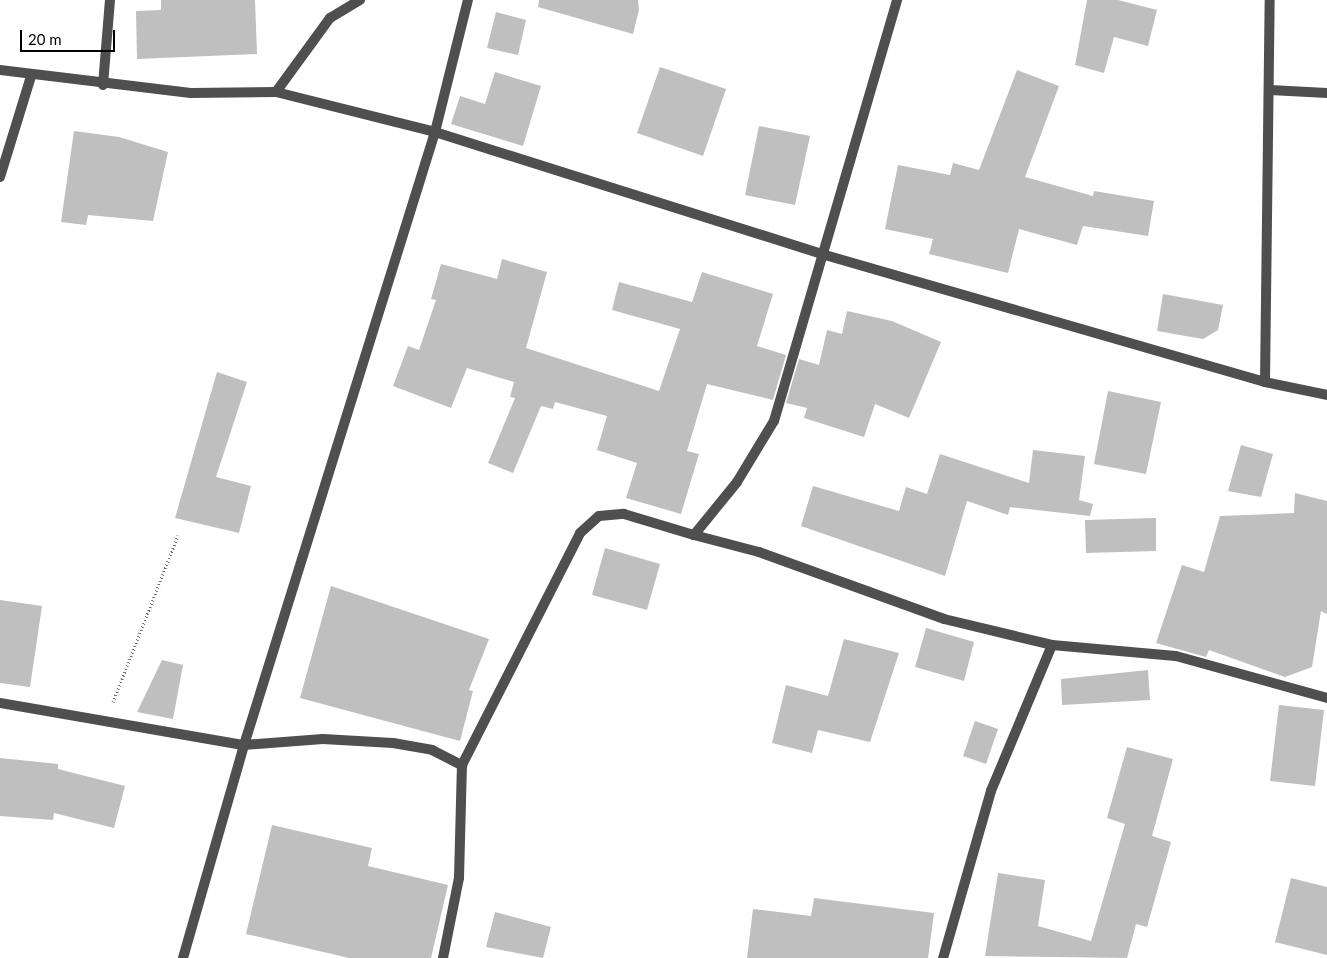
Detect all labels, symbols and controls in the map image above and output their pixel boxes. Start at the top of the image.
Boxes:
scale bar [22,20,118,52]
text: 20 m [28,30,62,48]

